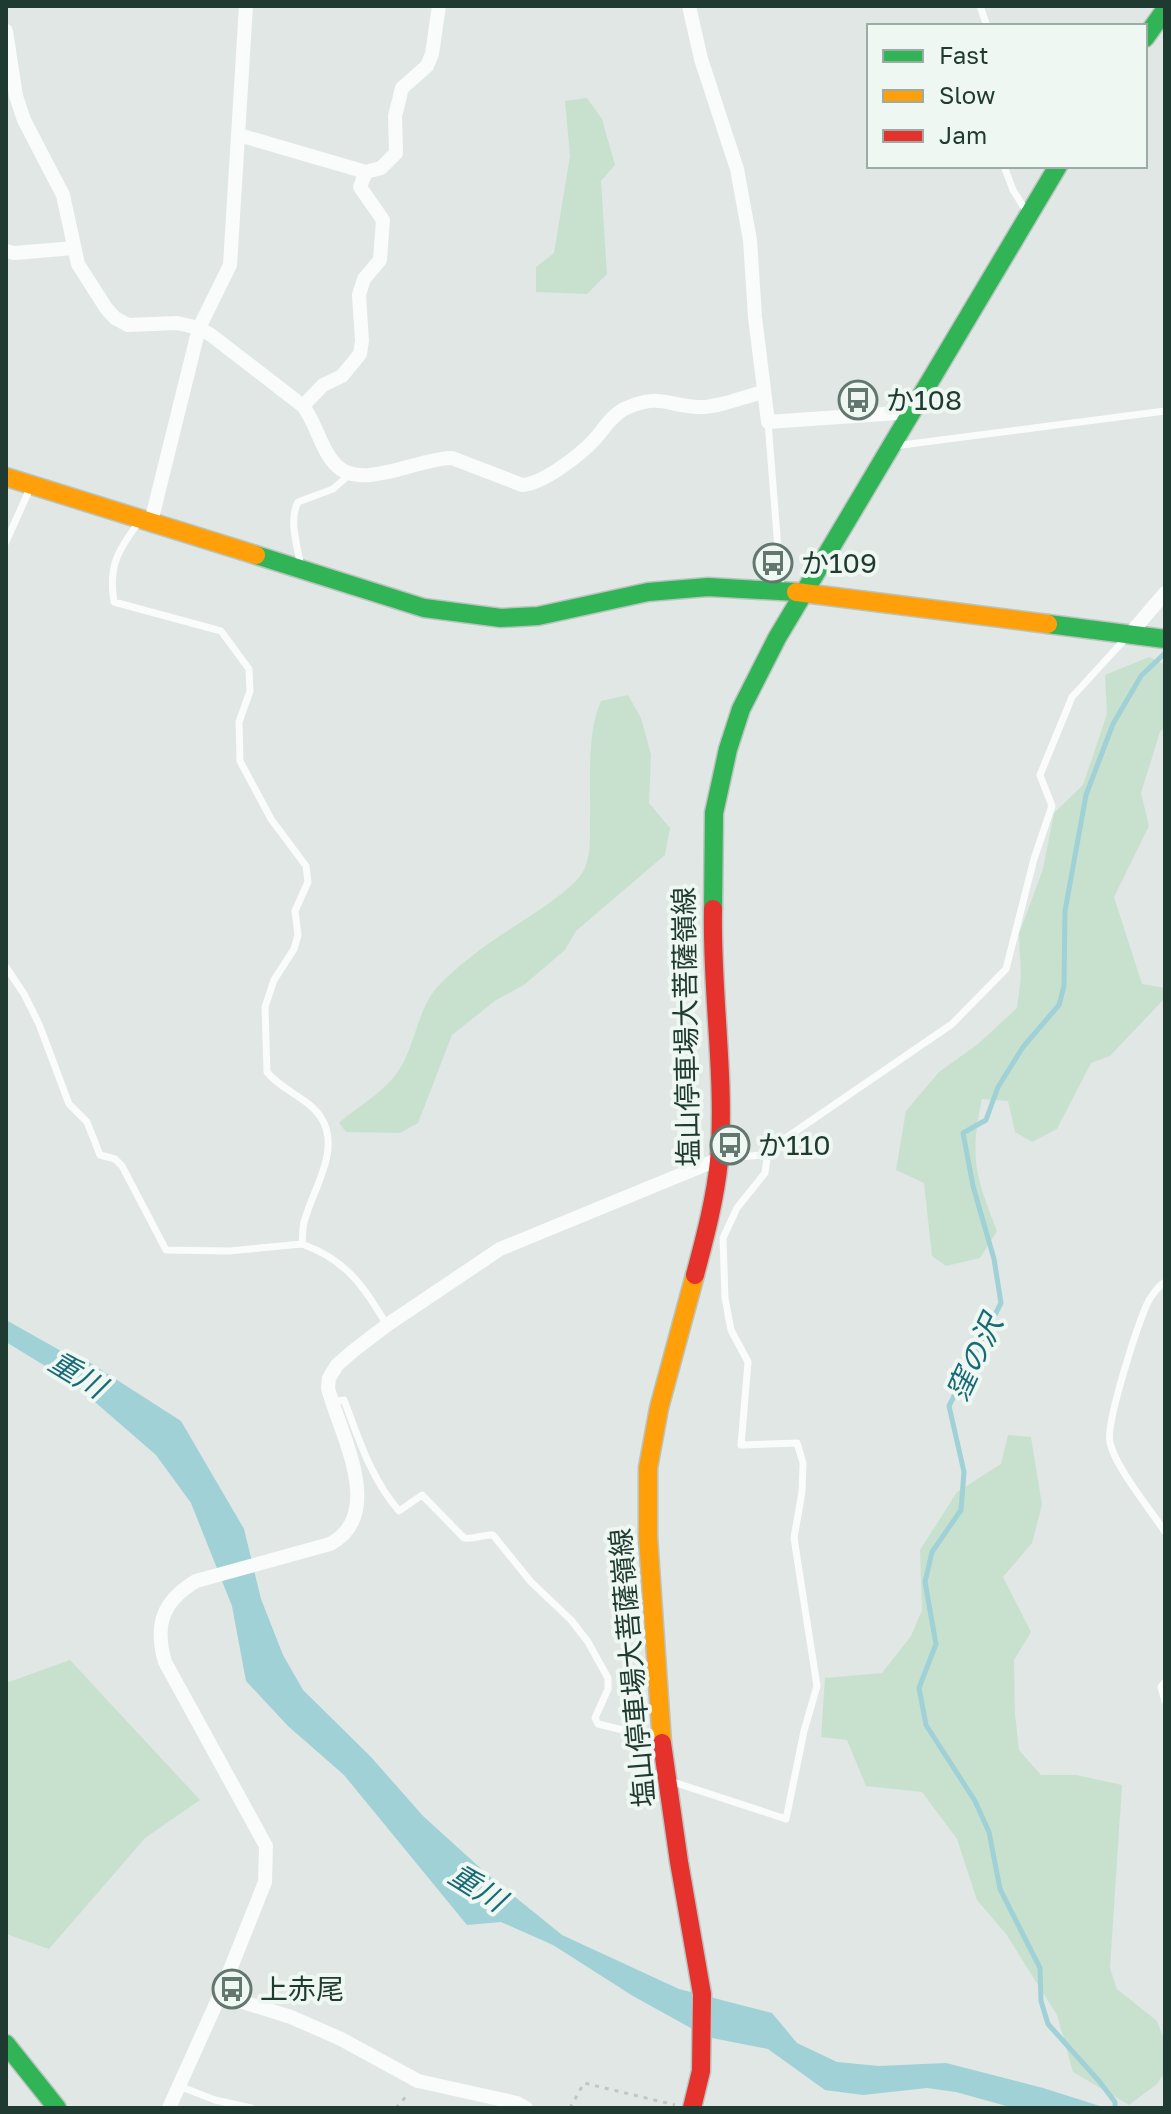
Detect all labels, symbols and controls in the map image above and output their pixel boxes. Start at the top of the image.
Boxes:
legend [867,24,1147,168]
text: Fast [939,40,989,69]
text: Slow [939,80,995,109]
text: Jam [939,120,987,149]
bus stop icon: か108 [837,379,879,421]
place label: か108 [886,383,962,416]
bus stop icon: か109 [752,542,794,584]
place label: か109 [801,546,877,579]
street label: 塩山停車場大菩薩嶺線 [667,887,704,1167]
bus stop icon: か110 [709,1124,751,1166]
place label: か110 [758,1128,831,1161]
water label: 窪の沢 [939,1306,1011,1406]
water label: 重川 [43,1343,115,1407]
street label: 塩山停車場大菩薩嶺線 [603,1527,660,1809]
water label: 重川 [443,1856,515,1920]
bus stop icon: 上赤尾 [211,1968,253,2010]
place label: 上赤尾 [260,1972,344,2005]

